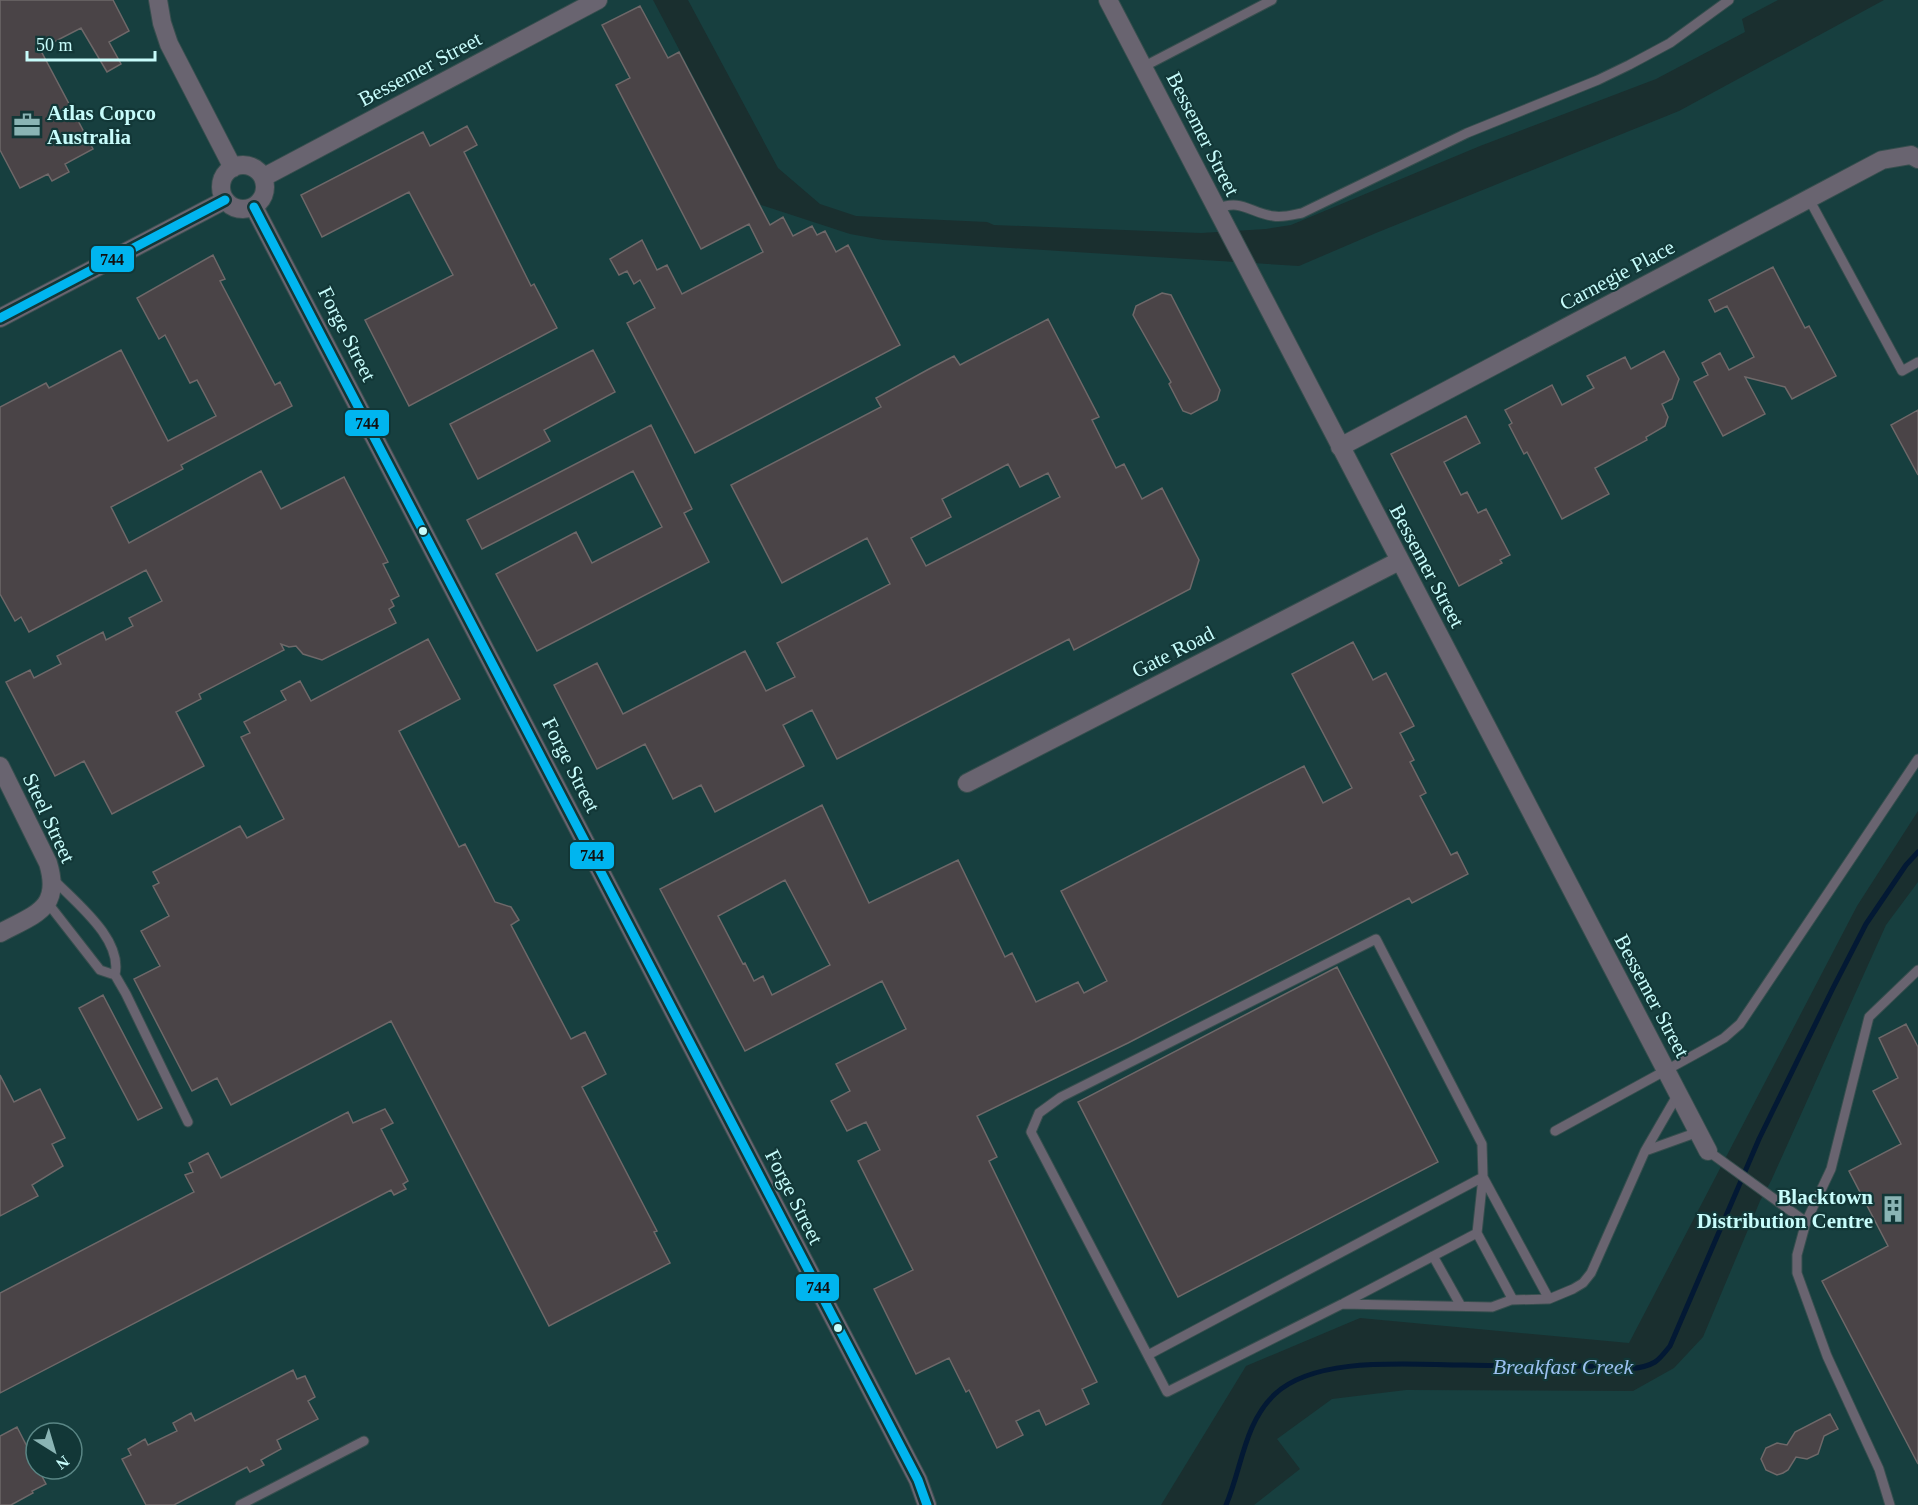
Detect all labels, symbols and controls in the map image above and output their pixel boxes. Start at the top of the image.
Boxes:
scale bar [27,24,154,62]
street label: Bessemer Street [354,26,486,111]
text: 50 m [36,35,73,55]
street label: Bessemer Street [1161,68,1245,200]
place label: Atlas Copco Australia [47,101,156,149]
office icon: Atlas Copco Australia [12,110,42,140]
street label: Carnegie Place [1556,235,1678,315]
line badge: 744 [90,245,135,273]
text: 744 [100,251,124,268]
street label: Forge Street [313,283,381,385]
line badge: 744 [344,409,390,437]
text: 744 [355,415,379,432]
street label: Bessemer Street [1385,500,1470,632]
unlabelled marker [417,525,429,537]
street label: Gate Road [1128,621,1219,683]
street label: Forge Street [537,714,605,816]
street label: Steel Street [18,769,80,867]
line badge: 744 [569,841,615,870]
text: 744 [580,847,604,864]
street label: Bessemer Street [1610,930,1695,1062]
street label: Forge Street [760,1146,828,1248]
place label: Blacktown Distribution Centre [1697,1185,1873,1233]
building icon: Blacktown Distribution Centre [1878,1194,1908,1224]
line badge: 744 [795,1273,840,1302]
text: 744 [806,1279,830,1296]
unlabelled marker [832,1322,844,1334]
water label: Breakfast Creek [1493,1354,1635,1379]
north arrow [24,1421,84,1481]
text: N [53,1452,72,1473]

